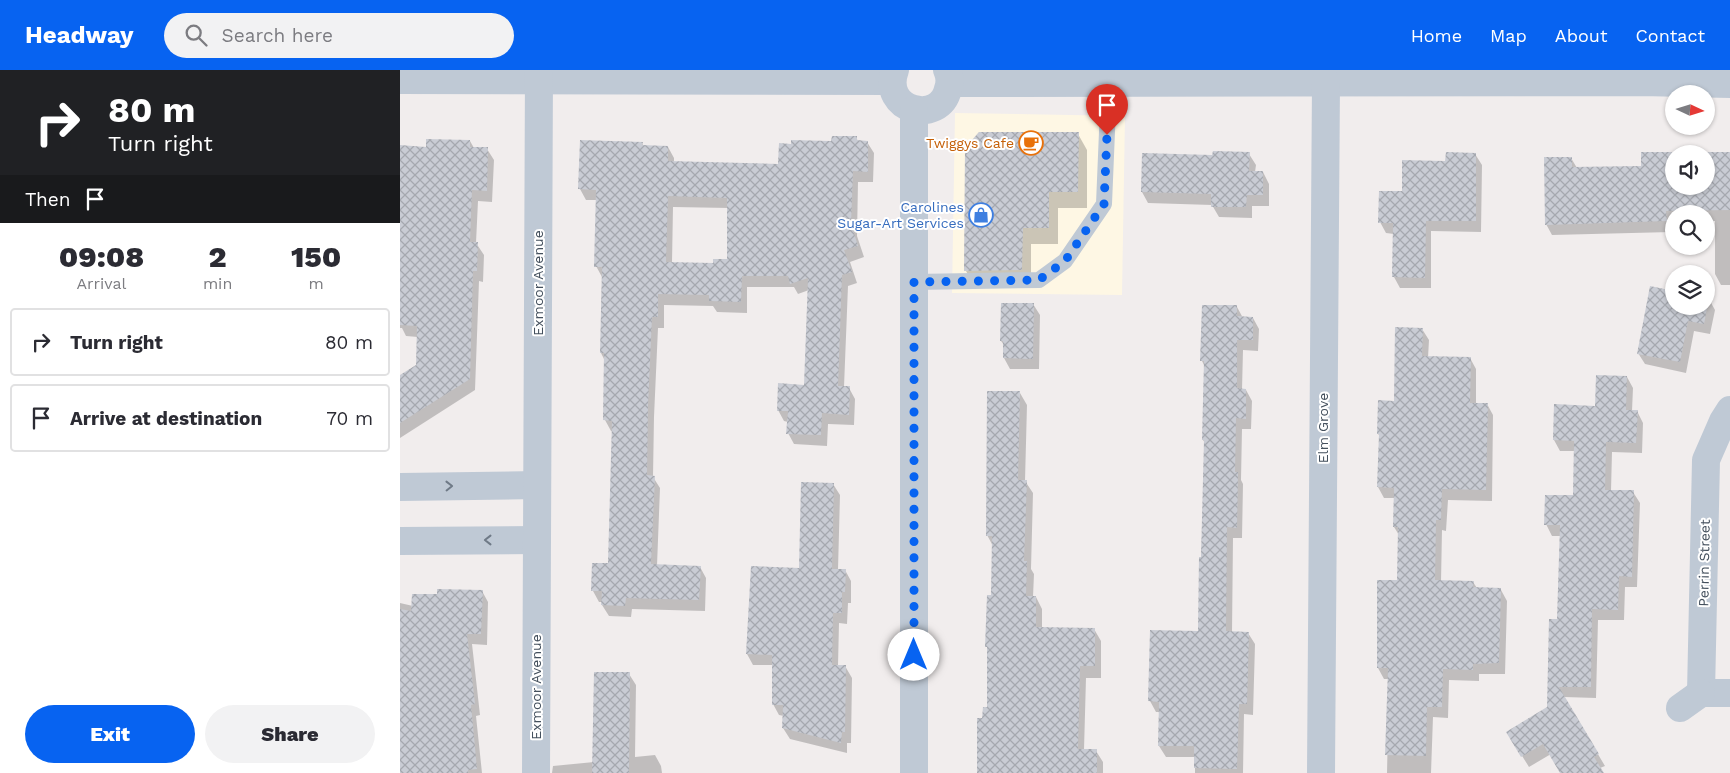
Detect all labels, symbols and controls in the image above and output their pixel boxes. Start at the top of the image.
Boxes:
search box [164,13,514,58]
text: Headway [25,21,134,49]
icon: search [182,21,210,49]
text: Search here [222,24,333,47]
text: Home [1411,25,1462,46]
text: Map [1490,25,1527,46]
text: About [1555,25,1607,46]
text: Contact [1635,25,1705,46]
pin [1086,84,1128,135]
north arrow [1665,85,1715,135]
map controls [1665,85,1715,315]
text: 80 m [108,89,195,131]
icon: right [25,90,90,155]
icon: arrive [1093,91,1121,119]
cafe icon: Twiggys Cafe [1018,130,1044,156]
text: Turn right [108,131,213,156]
place label: Twiggys Cafe [926,135,1014,151]
button: sound [1665,145,1715,195]
icon: arrive [81,185,109,213]
text: Then [25,188,71,211]
place label: Carolines Sugar-Art Services [837,199,964,231]
shop icon: Carolines Sugar-Art Services [968,202,994,228]
button: search [1665,205,1715,255]
street label: Exmoor Avenue [530,230,546,336]
text: 09:08 [59,239,144,274]
text: 2 [209,239,227,274]
text: 150 [291,239,341,274]
button: layers [1665,265,1715,315]
text: Arrival [76,274,126,293]
text: min [203,274,232,293]
text: m [309,274,324,293]
icon: right [27,328,55,356]
text: Turn right [70,331,163,354]
text: 80 m [325,331,373,354]
street label: Elm Grove [1315,393,1331,463]
icon: arrive [27,404,55,432]
text: Arrive at destination [70,407,262,430]
text: 70 m [326,407,373,430]
one-way arrow [445,481,453,491]
street label: Perrin Street [1695,519,1713,607]
one-way arrow [484,535,492,545]
position arrow [887,628,939,680]
street label: Exmoor Avenue [528,634,544,740]
button: Exit [25,705,195,763]
button: Share [205,705,375,763]

